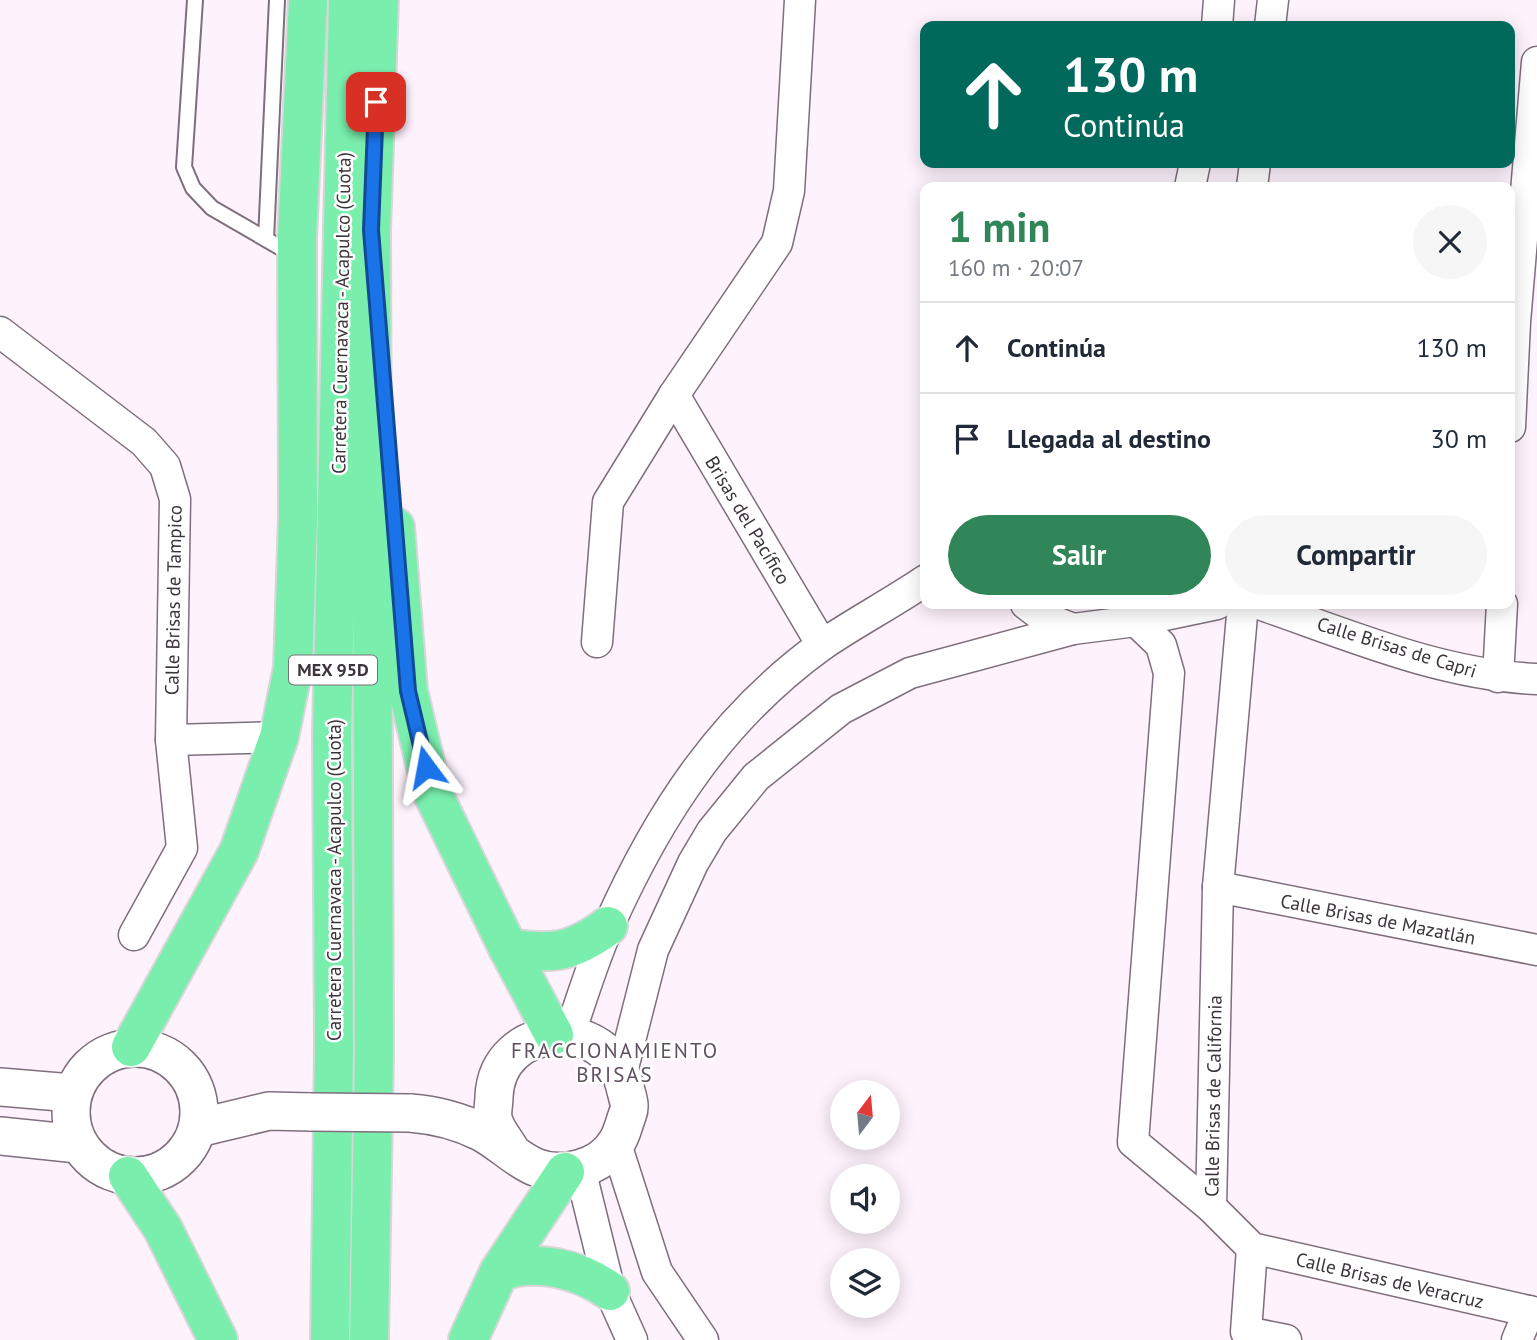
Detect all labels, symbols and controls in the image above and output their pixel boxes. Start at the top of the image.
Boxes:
text: 130 m [1063,42,1198,106]
icon: ahead [948,49,1039,140]
pin [346,72,406,132]
icon: arrive [357,83,395,121]
text: Continúa [1063,104,1185,146]
street label: Carretera Cuernavaca - Acapulco (Cuota) [326,152,356,474]
text: 1 min [948,199,1050,254]
button: close [1413,205,1487,279]
text: 160 m · 20:07 [948,253,1084,282]
icon: ahead [948,329,986,367]
text: Continúa [1007,331,1106,364]
text: 130 m [1416,331,1487,364]
icon: arrive [948,420,986,458]
text: Llegada al destino [1007,422,1211,455]
text: 30 m [1431,422,1487,455]
street label: Brisas del Pacífico [700,452,796,588]
street label: Calle Brisas de Tampico [159,505,187,695]
button: Salir [948,515,1211,595]
button: Compartir [1225,515,1487,595]
street label: Calle Brisas de Capri [1314,611,1480,683]
road number: MEX 95D [289,656,377,684]
street label: Carretera Cuernavaca - Acapulco (Cuota) [322,719,346,1041]
position arrow [389,730,463,804]
street label: Calle Brisas de Mazatlán [1279,888,1477,950]
street label: Calle Brisas de California [1199,995,1227,1197]
district label: FRACCIONAMIENTO BRISAS [511,1037,719,1088]
north arrow [830,1080,900,1150]
map controls [830,1080,900,1318]
button: sound [830,1164,900,1234]
street label: Calle Brisas de Veracruz [1294,1247,1486,1313]
button: layers [830,1248,900,1318]

